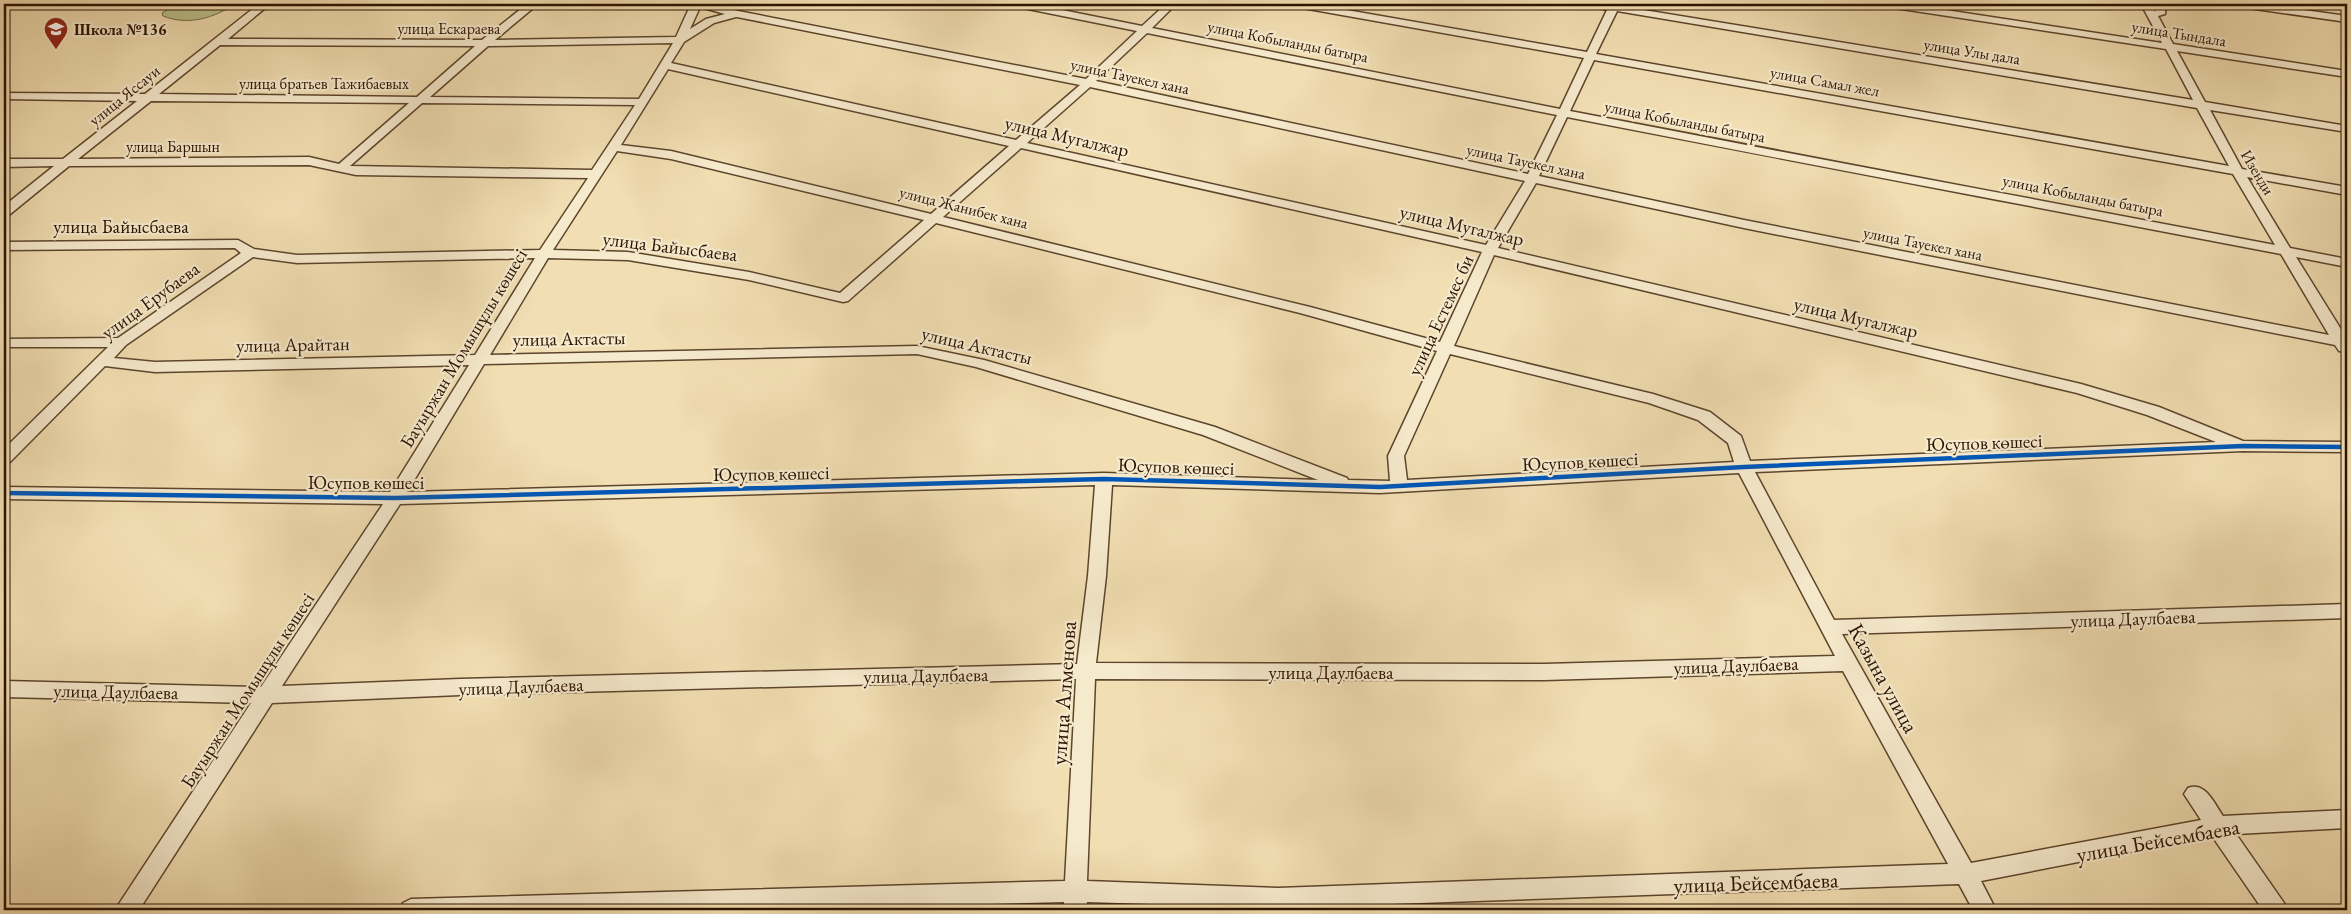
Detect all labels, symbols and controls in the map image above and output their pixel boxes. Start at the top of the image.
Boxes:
school or university icon: Школа №136 [43,16,69,50]
street label: улица Кобыланды батыра [1206,16,1371,67]
street label: улица Тындала [2130,16,2228,51]
street label: улица Ескараева [397,18,501,39]
place label: Школа №136 [74,19,167,40]
street label: улица Улы дала [1922,33,2022,70]
street label: улица Тауекел хана [1069,54,1192,99]
street label: улица Яссауи [85,60,165,130]
street label: улица Самал жел [1769,62,1881,101]
street label: улица братьев Тажибаевых [239,73,409,94]
street label: улица Кобыланды батыра [1603,96,1768,147]
street label: улица Мугалжар [1002,110,1132,163]
street label: улица Баршын [126,136,220,157]
street label: улица Тауекел хана [1465,139,1588,184]
street label: Изенди [2236,146,2280,199]
street label: улица Кобыланды батыра [2001,170,2166,221]
street label: улица Жанибек хана [897,181,1031,234]
street label: улица Мугалжар [1397,199,1527,252]
street label: улица Байысбаева [53,214,189,239]
street label: улица Тауекел хана [1862,222,1985,265]
street label: улица Байысбаева [601,226,739,267]
street label: Бауыржан Момышұлы көшесі [394,244,533,452]
street label: улица Естемес би [1401,251,1479,380]
street label: улица Ерубаева [96,256,205,345]
street label: улица Мугалжар [1791,291,1921,344]
street label: улица Актасты [919,321,1035,370]
street label: улица Актасты [512,325,626,352]
street label: улица Арайтан [236,331,350,358]
street label: Юсупов көшесі [1925,428,2043,457]
street label: Юсупов көшесі [1521,446,1639,477]
street label: Юсупов көшесі [1117,452,1235,481]
street label: Юсупов көшесі [712,460,830,487]
street label: Юсупов көшесі [308,470,425,495]
street label: Бауыржан Момышұлы көшесі [175,588,320,793]
street label: улица Даулбаева [2070,604,2196,633]
street label: Казына улица [1842,618,1926,738]
street label: улица Алменова [1044,620,1083,766]
street label: улица Даулбаева [1673,651,1799,680]
street label: улица Даулбаева [1268,660,1394,685]
street label: улица Даулбаева [863,662,989,689]
street label: улица Даулбаева [458,672,584,701]
street label: улица Даулбаева [53,678,179,705]
street label: улица Бейсембаева [2074,812,2242,869]
street label: улица Бейсембаева [1673,865,1839,900]

